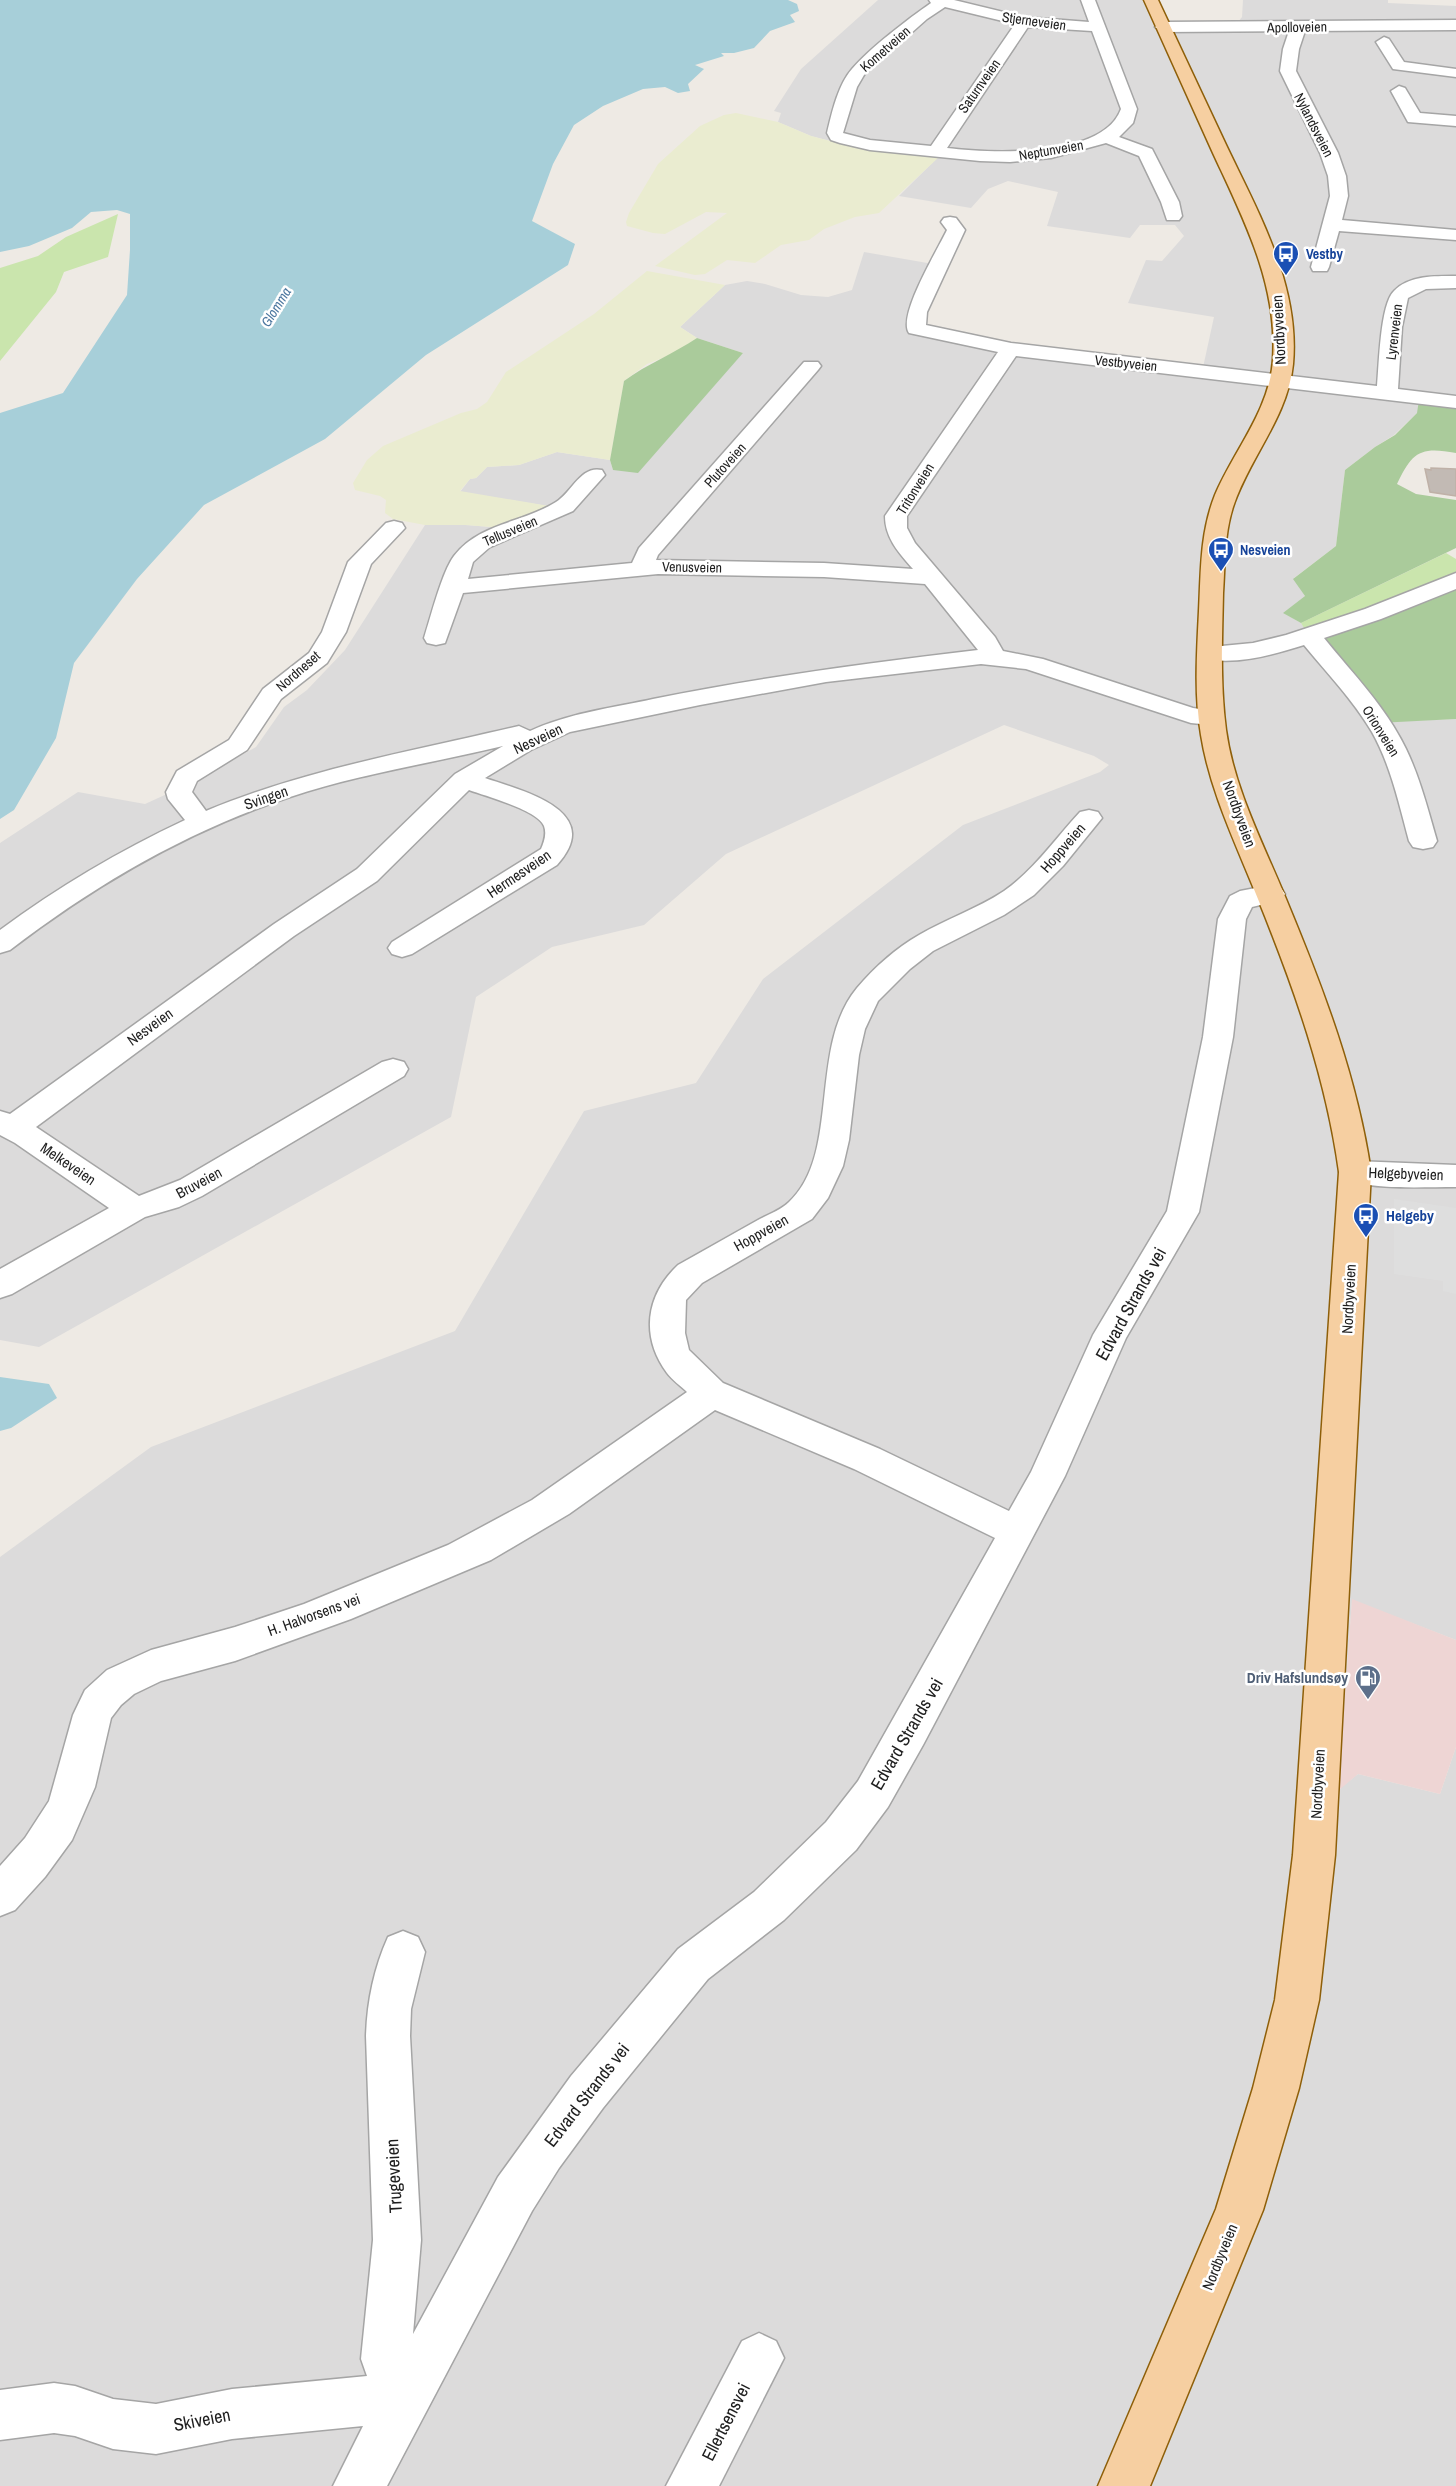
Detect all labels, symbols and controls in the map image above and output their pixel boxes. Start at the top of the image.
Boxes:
street label: Stjerneveien [1001,8,1067,34]
street label: Apolloveien [1266,17,1327,37]
street label: Kometveien [856,22,914,76]
street label: Saturnveien [954,55,1004,117]
street label: Nylandsveien [1290,90,1338,160]
street label: Neptunveien [1017,135,1085,165]
bus stop icon: Vestby [1271,239,1301,277]
place label: Vestby [1306,245,1343,263]
water label: Glomma [257,284,295,330]
street label: Nordbyveien [1266,295,1291,365]
street label: Lyrenveien [1382,303,1406,361]
street label: Vestbyveien [1094,351,1158,375]
street label: Plutoveien [700,439,750,491]
street label: Tritonveien [892,460,938,518]
street label: Tellusveien [480,511,540,551]
bus stop icon: Nesveien [1206,535,1236,573]
place label: Nesveien [1240,541,1290,559]
street label: Venusveien [662,557,722,577]
street label: Nordneset [272,647,324,695]
street label: Orionveien [1358,702,1404,760]
street label: Nesveien [510,718,566,759]
street label: Nordbyveien [1218,777,1261,850]
street label: Svingen [241,780,291,815]
street label: Hoppveien [1035,818,1090,877]
street label: Hermesveien [483,844,555,903]
street label: Nesveien [123,1003,177,1050]
street label: Melkeveien [36,1137,100,1190]
street label: Bruveien [172,1162,225,1203]
street label: Helgebyveien [1368,1162,1444,1185]
bus stop icon: Helgeby [1351,1201,1381,1239]
place label: Helgeby [1386,1205,1434,1226]
street label: Hoppveien [730,1209,792,1256]
street label: Edvard Strands vei [1089,1243,1172,1365]
street label: Nordbyveien [1336,1264,1361,1334]
street label: H. Halvorsens vei [265,1588,363,1641]
fuel station icon: Driv Hafslundsøy [1353,1663,1383,1701]
place label: Driv Hafslundsøy [1247,1667,1348,1688]
street label: Edvard Strands vei [864,1673,949,1794]
street label: Nordbyveien [1305,1749,1330,1819]
street label: Edvard Strands vei [538,2038,635,2152]
street label: Trugeveien [379,2138,408,2214]
street label: Nordbyveien [1197,2221,1242,2293]
street label: Ellertsensvei [695,2378,756,2465]
street label: Skiveien [171,2402,232,2437]

